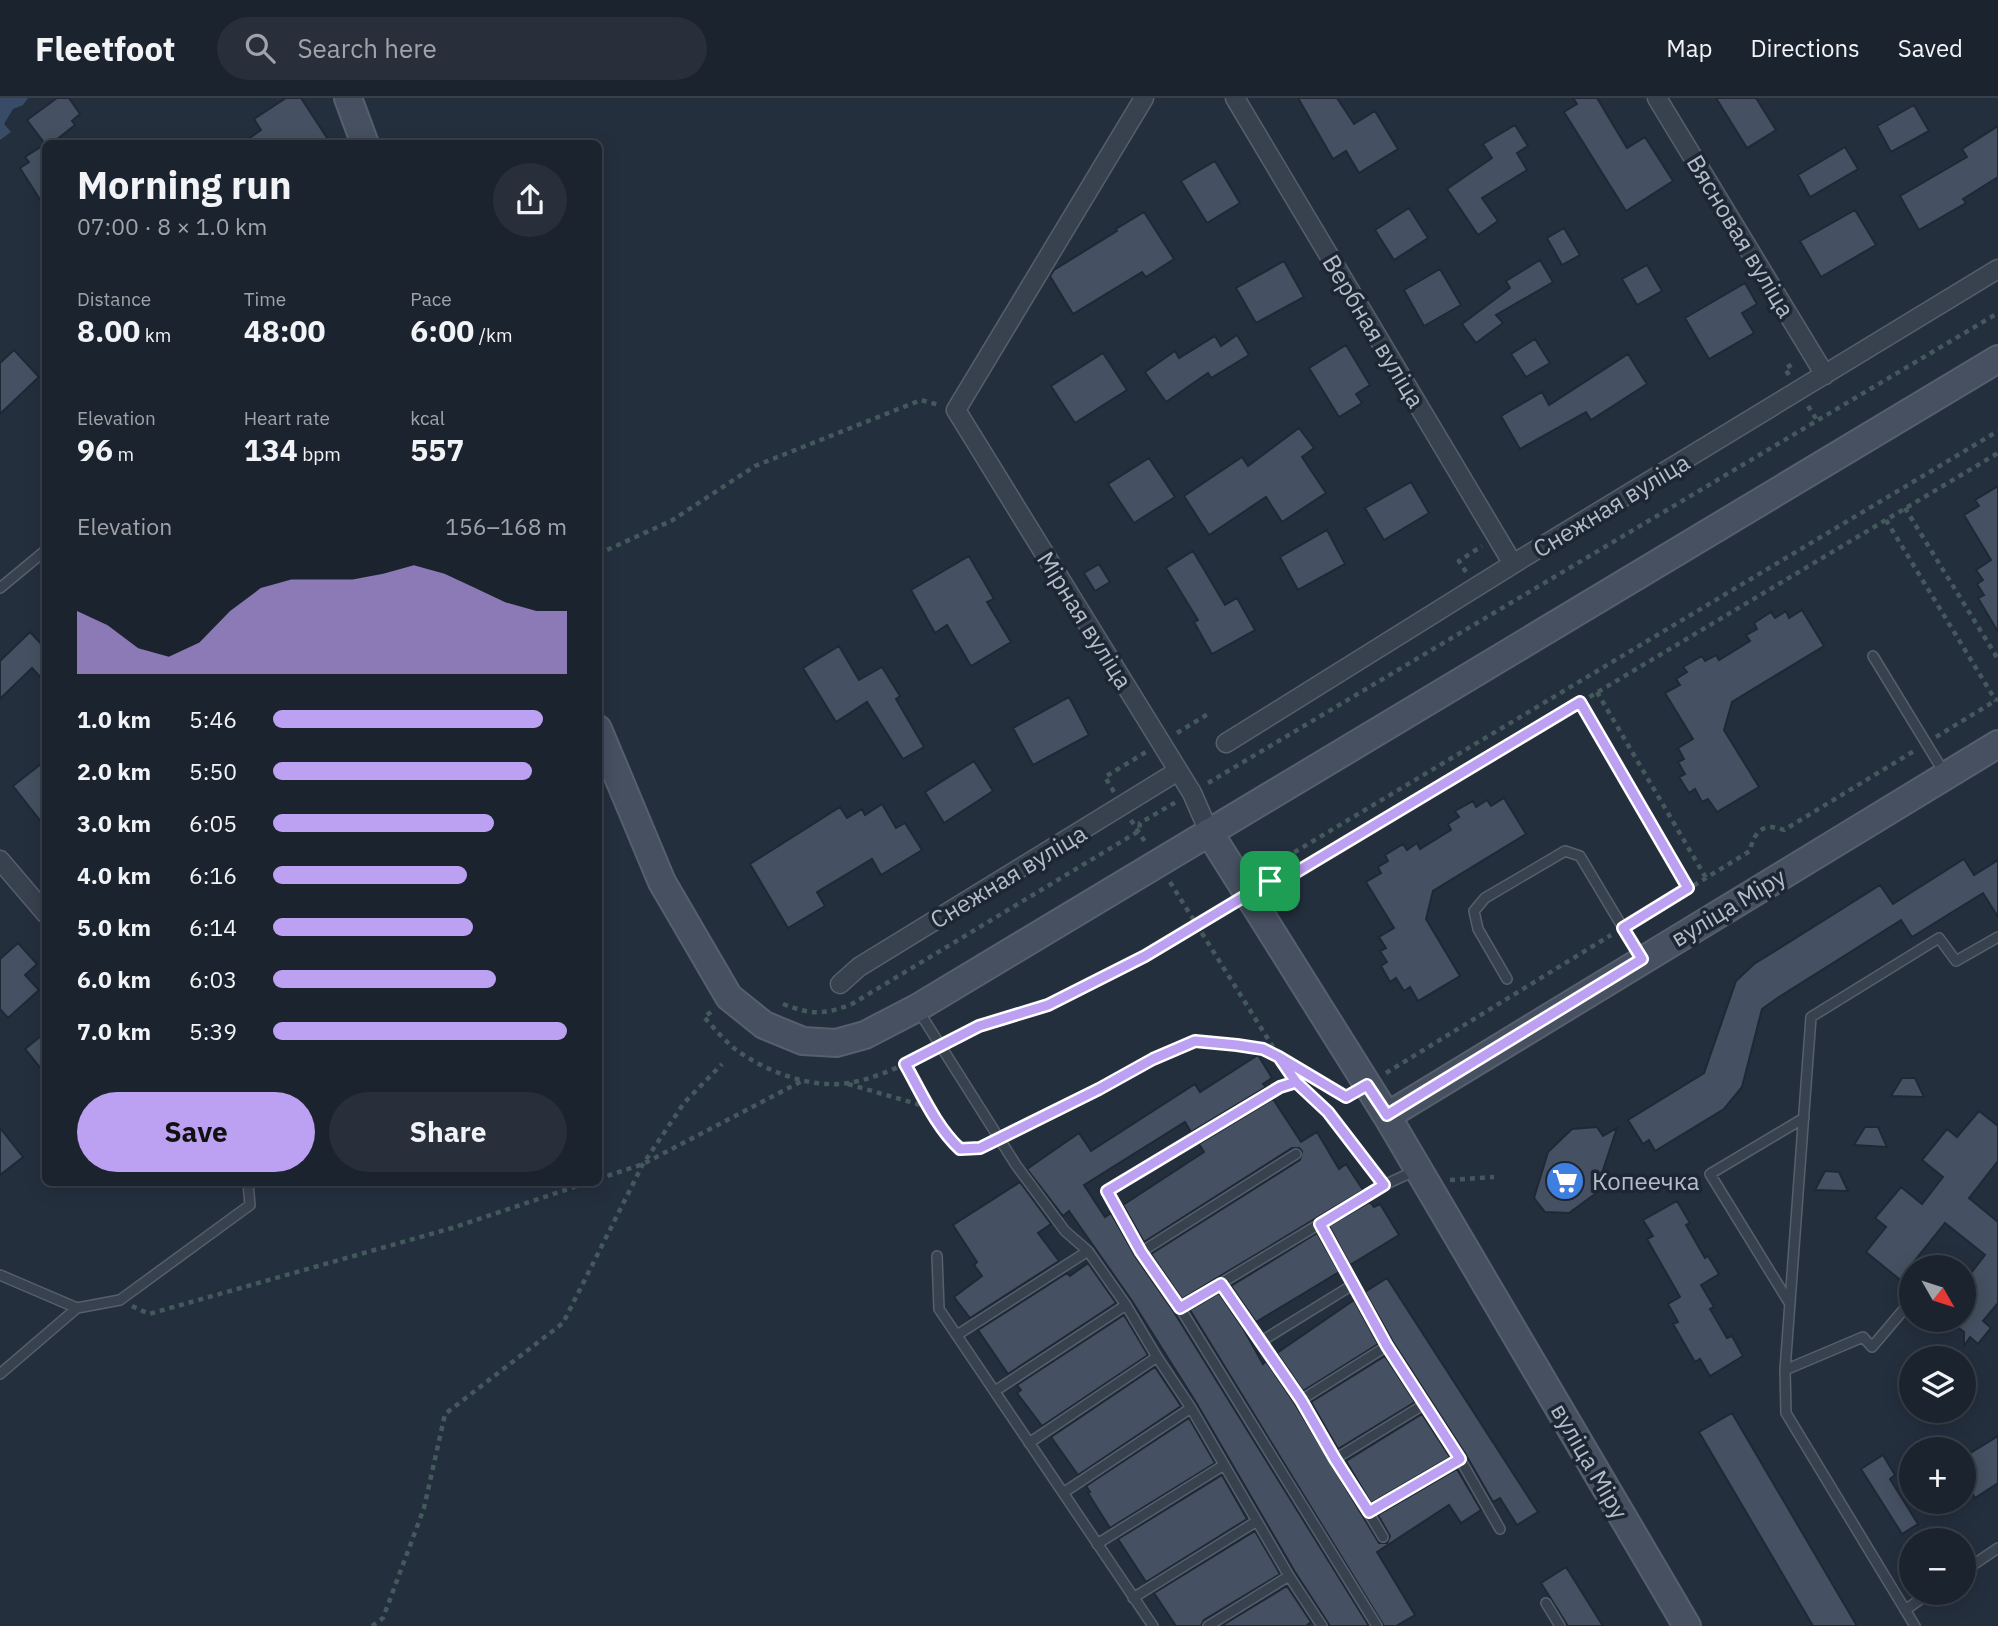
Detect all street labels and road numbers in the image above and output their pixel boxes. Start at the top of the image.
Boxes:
street label: Вясновая вуліца [1680,149,1802,323]
street label: Вербная вуліца [1316,248,1432,414]
street label: Снежная вуліца [1527,446,1695,564]
street label: Мірная вуліца [1030,545,1140,695]
street label: Снежная вуліца [924,817,1092,935]
street label: вуліца Міру [1665,860,1791,954]
street label: вуліца Міру [1544,1397,1636,1525]

